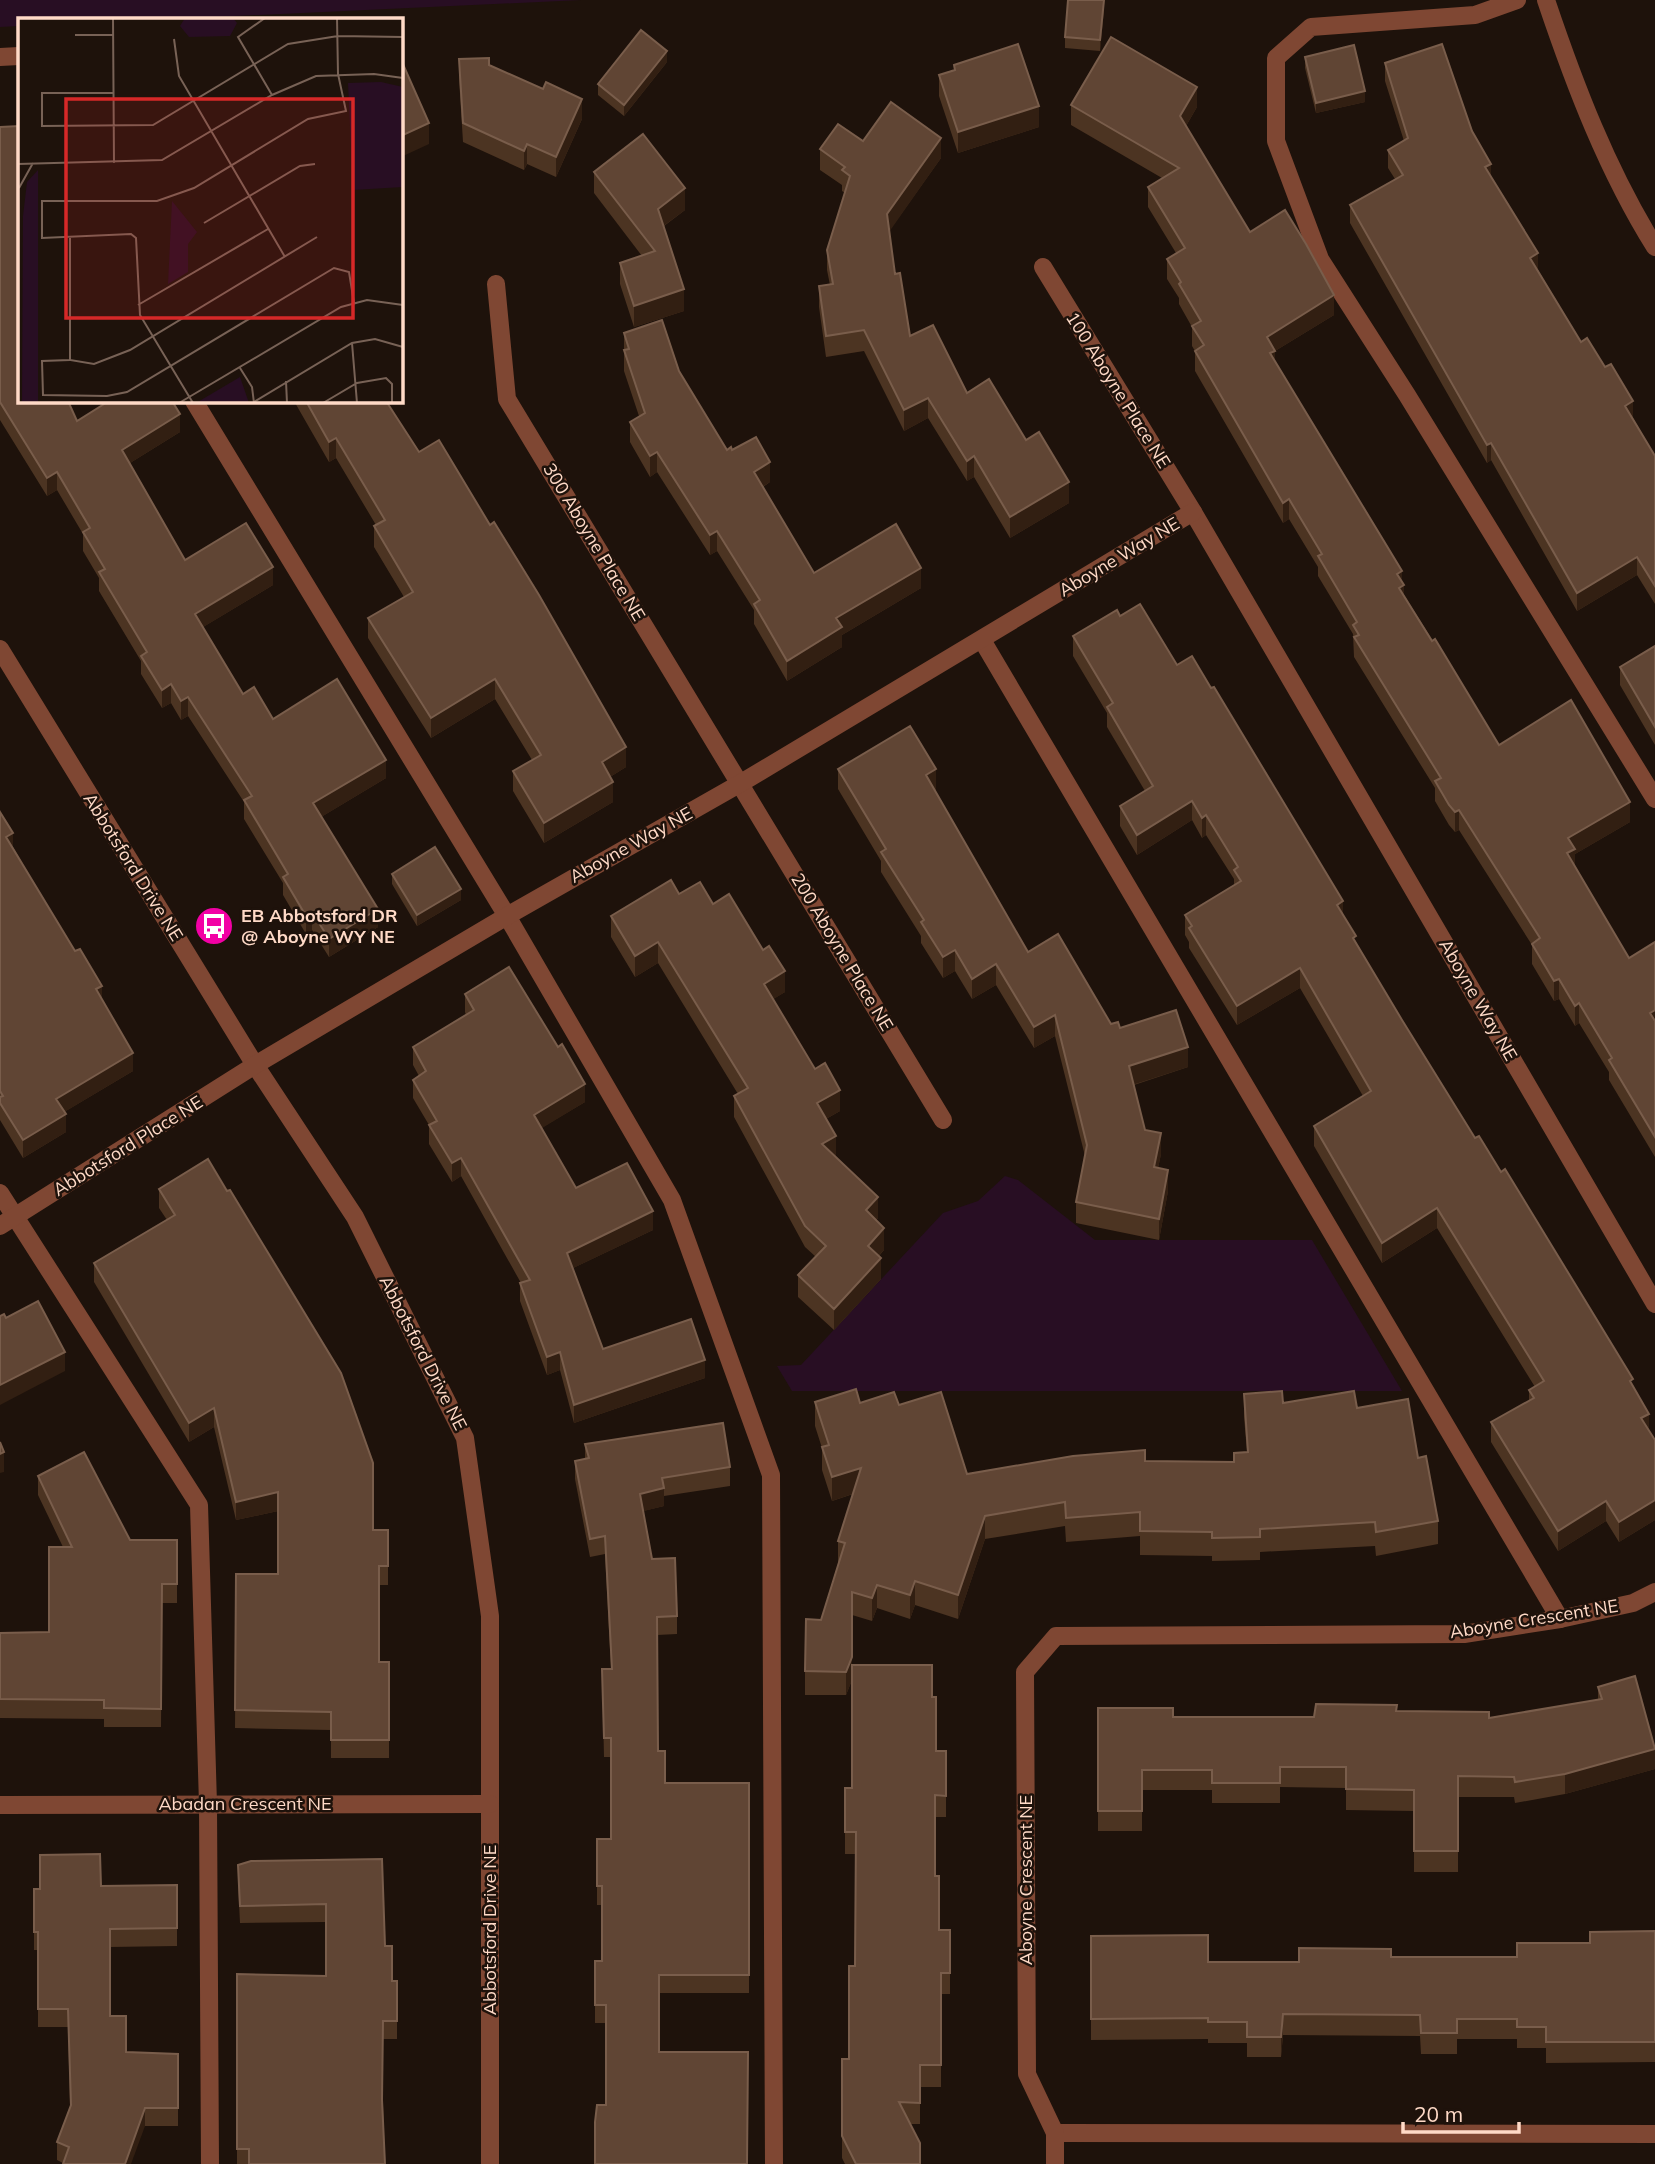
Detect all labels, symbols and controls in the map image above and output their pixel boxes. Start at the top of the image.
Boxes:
inset map [18,18,402,402]
street label: 100 Aboyne Place NE [1061,307,1176,472]
street label: 300 Aboyne Place NE [538,459,651,625]
street label: Aboyne Way NE [1054,511,1183,602]
street label: Abbotsford Drive NE [78,788,188,945]
street label: Aboyne Way NE [565,801,696,888]
street label: 200 Aboyne Place NE [786,869,899,1035]
place label: EB Abbotsford DR @ Aboyne WY NE [241,904,398,948]
bus stop icon: EB Abbotsford DR @ Aboyne WY NE [193,905,235,947]
street label: Aboyne Way NE [1434,935,1523,1065]
street label: Abbotsford Place NE [49,1090,207,1201]
street label: Abbotsford Drive NE [374,1272,472,1434]
street label: Aboyne Crescent NE [1448,1594,1620,1643]
street label: Abadan Crescent NE [158,1792,332,1815]
street label: Aboyne Crescent NE [1014,1795,1037,1965]
street label: Abbotsford Drive NE [478,1845,501,2015]
scale bar [1403,2090,1518,2134]
text: 20 m [1414,2101,1463,2127]

